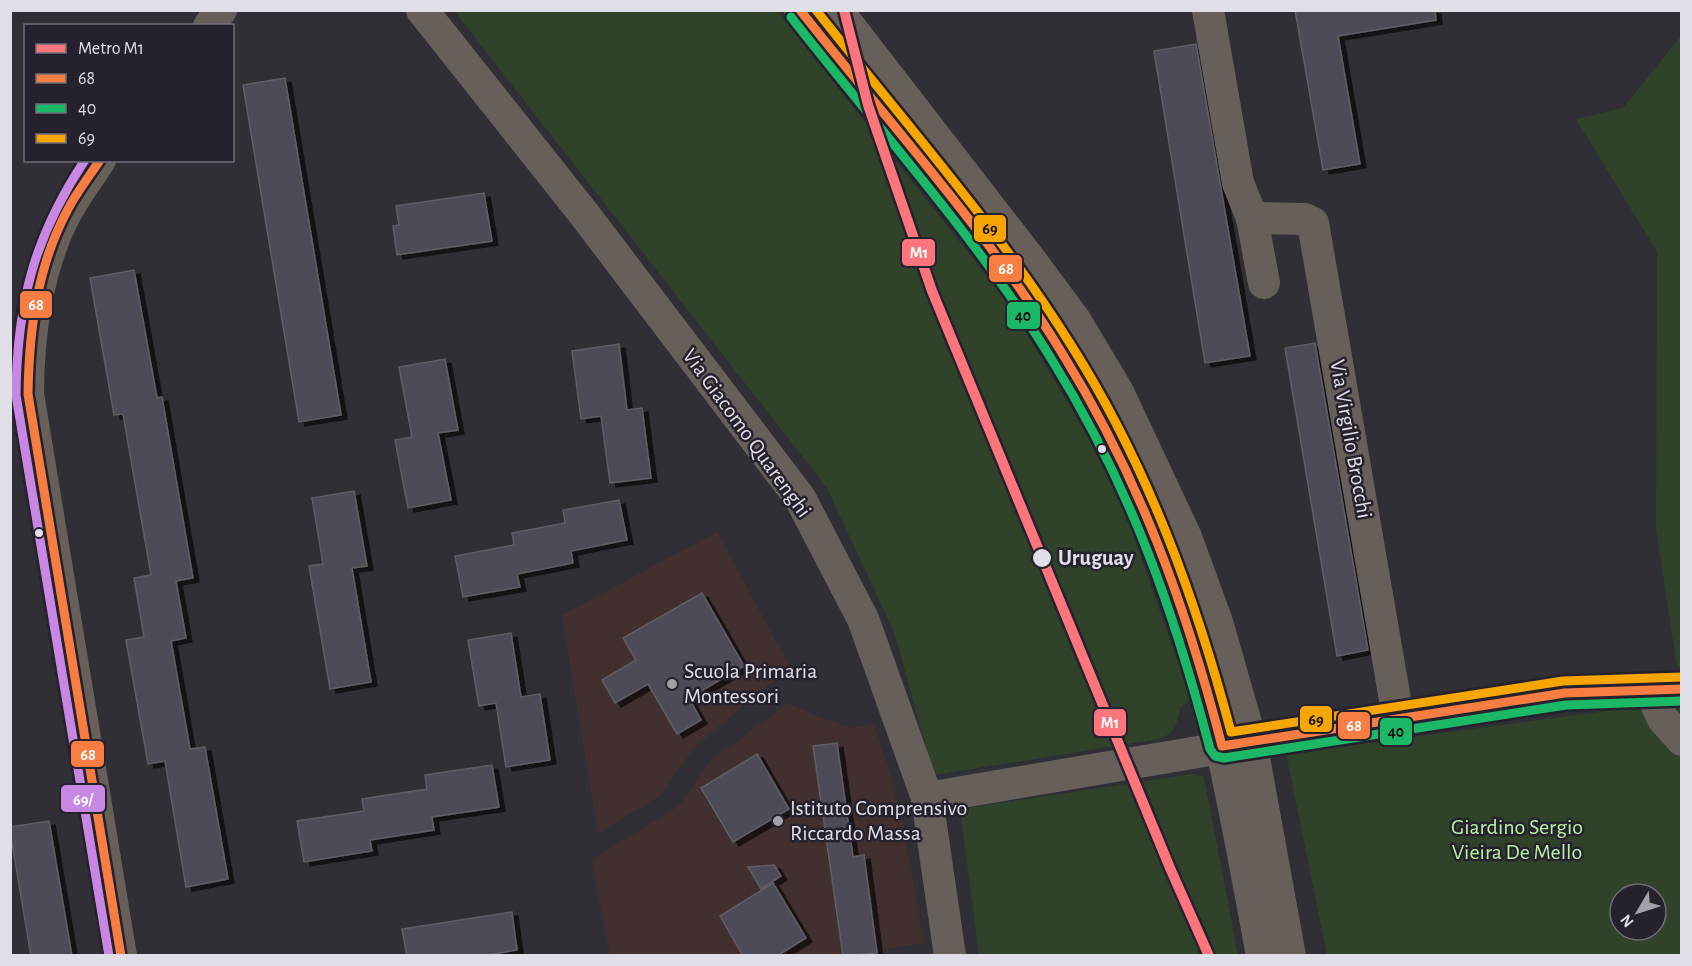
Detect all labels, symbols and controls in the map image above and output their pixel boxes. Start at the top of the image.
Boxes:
legend [24,24,234,162]
text: Metro M1 [78,40,144,58]
text: 68 [78,70,95,88]
text: 40 [78,100,96,118]
text: 69 [78,130,95,148]
line badge: 69 [973,214,1007,243]
text: 69 [982,221,998,237]
line badge: M1 [901,238,936,267]
text: M1 [910,245,928,261]
line badge: 68 [988,254,1023,283]
text: 68 [998,261,1014,277]
line badge: 68 [19,290,53,319]
text: 68 [28,297,44,313]
line badge: 40 [1006,301,1041,330]
text: 40 [1015,308,1031,324]
street label: Via Giacomo Quarenghi [679,345,815,521]
street label: Via Virgilio Brocchi [1326,358,1376,520]
unlabelled marker [1096,443,1108,455]
unlabelled marker [33,527,45,539]
marker: Uruguay [1031,547,1053,569]
place label: Uruguay [1058,547,1134,570]
place label: Scuola Primaria Montessori [684,660,817,707]
marker: Scuola Primaria Montessori [665,677,679,691]
line badge: 69 [1299,705,1333,733]
line badge: M1 [1093,708,1127,737]
line badge: 68 [1337,711,1371,740]
text: 69 [1308,712,1324,728]
text: M1 [1101,715,1119,731]
line badge: 40 [1379,717,1413,746]
text: 68 [1346,718,1362,734]
text: 40 [1388,724,1404,740]
line badge: 68 [70,740,105,768]
text: 68 [80,747,96,763]
line badge: 69/ [60,784,106,813]
text: 69/ [73,792,93,808]
place label: Istituto Comprensivo Riccardo Massa [790,797,967,844]
marker: Istituto Comprensivo Riccardo Massa [771,814,785,828]
park label: Giardino Sergio Vieira De Mello [1451,816,1583,863]
north arrow [1608,882,1668,942]
text: N [1617,911,1637,930]

